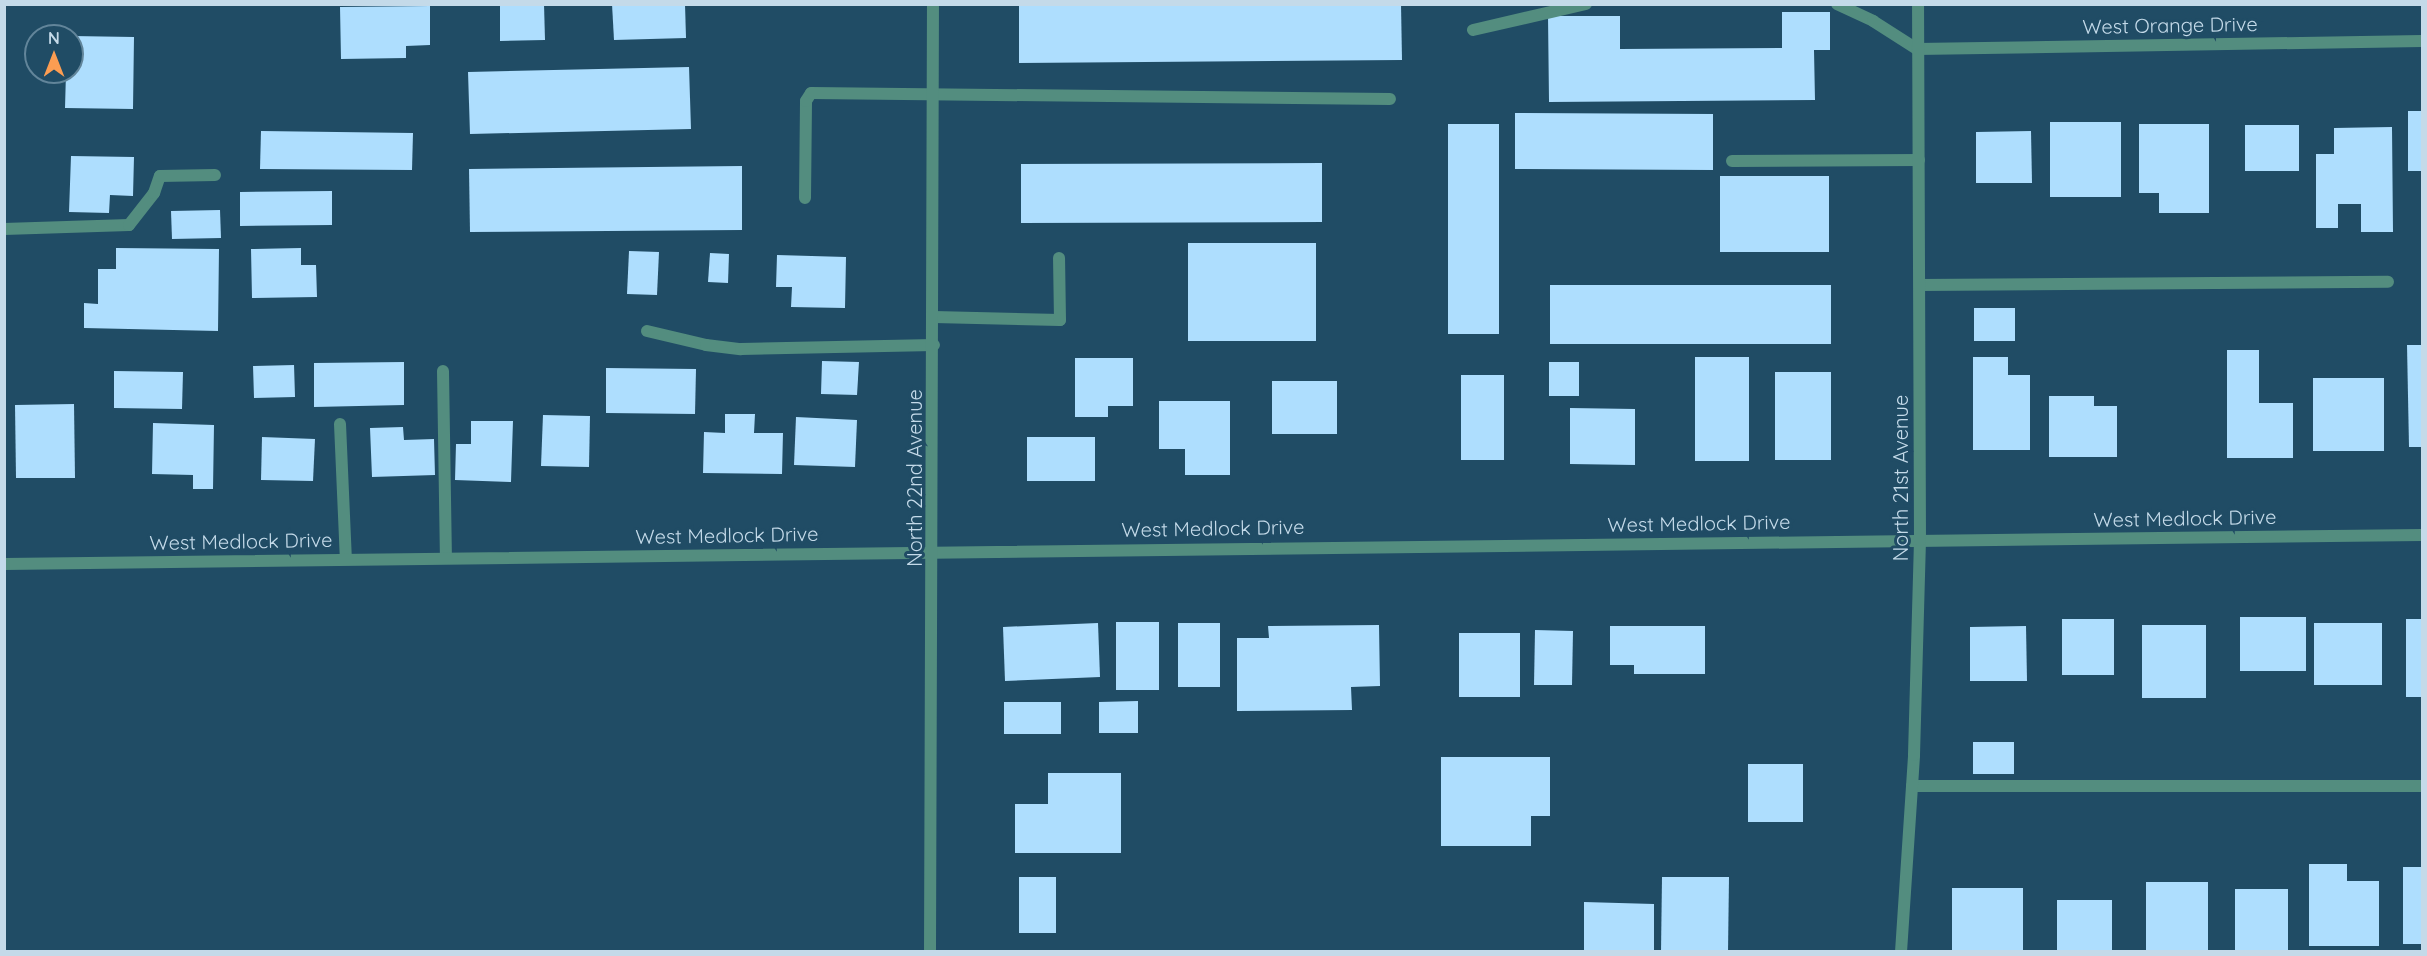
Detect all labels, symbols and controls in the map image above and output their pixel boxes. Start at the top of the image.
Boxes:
street label: West Orange Drive [2082,11,2258,39]
north arrow [24,24,84,84]
text: N [48,28,60,48]
street label: North 22nd Avenue [902,389,926,567]
street label: North 21st Avenue [1888,395,1912,561]
street label: West Medlock Drive [2093,504,2277,532]
street label: West Medlock Drive [1607,509,1791,537]
street label: West Medlock Drive [1121,514,1305,542]
street label: West Medlock Drive [635,521,819,549]
street label: West Medlock Drive [149,527,333,555]

